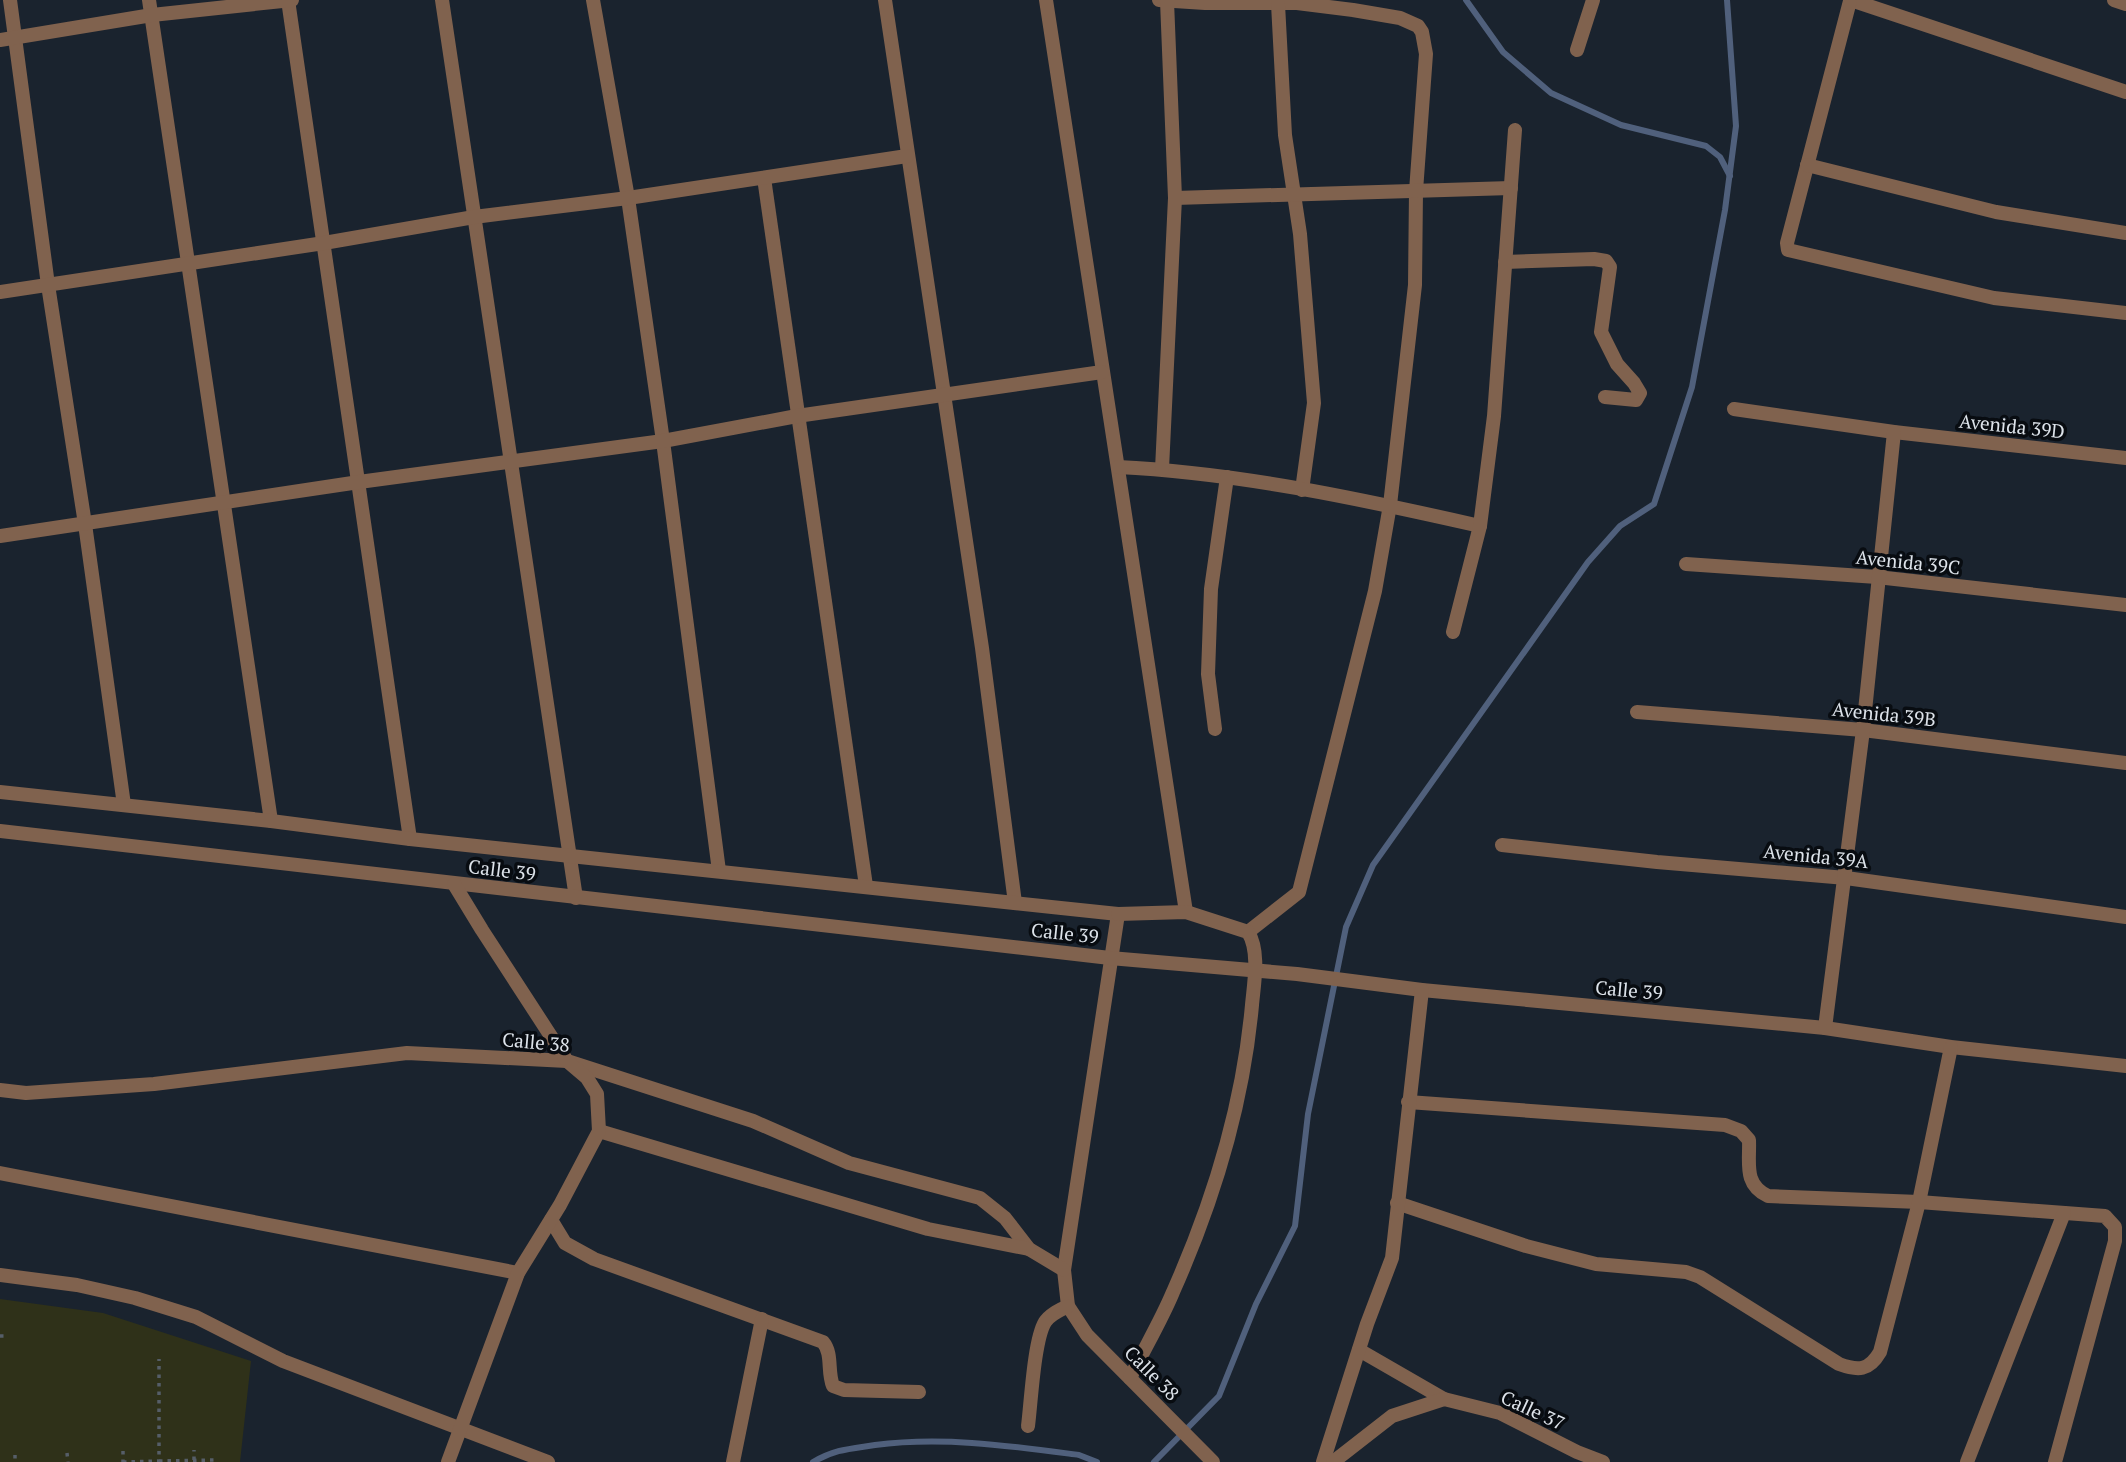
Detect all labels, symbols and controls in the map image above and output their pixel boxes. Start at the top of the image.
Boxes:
street label: Avenida 39D [1958,408,2066,443]
street label: Avenida 39C [1855,544,1961,579]
street label: Avenida 39B [1831,696,1937,731]
street label: Avenida 39A [1762,838,1870,873]
street label: Calle 39 [467,853,537,886]
street label: Calle 39 [1030,917,1100,948]
street label: Calle 39 [1594,974,1664,1005]
street label: Calle 38 [501,1026,571,1057]
street label: Calle 38 [1120,1340,1185,1405]
street label: Calle 37 [1497,1384,1569,1435]

